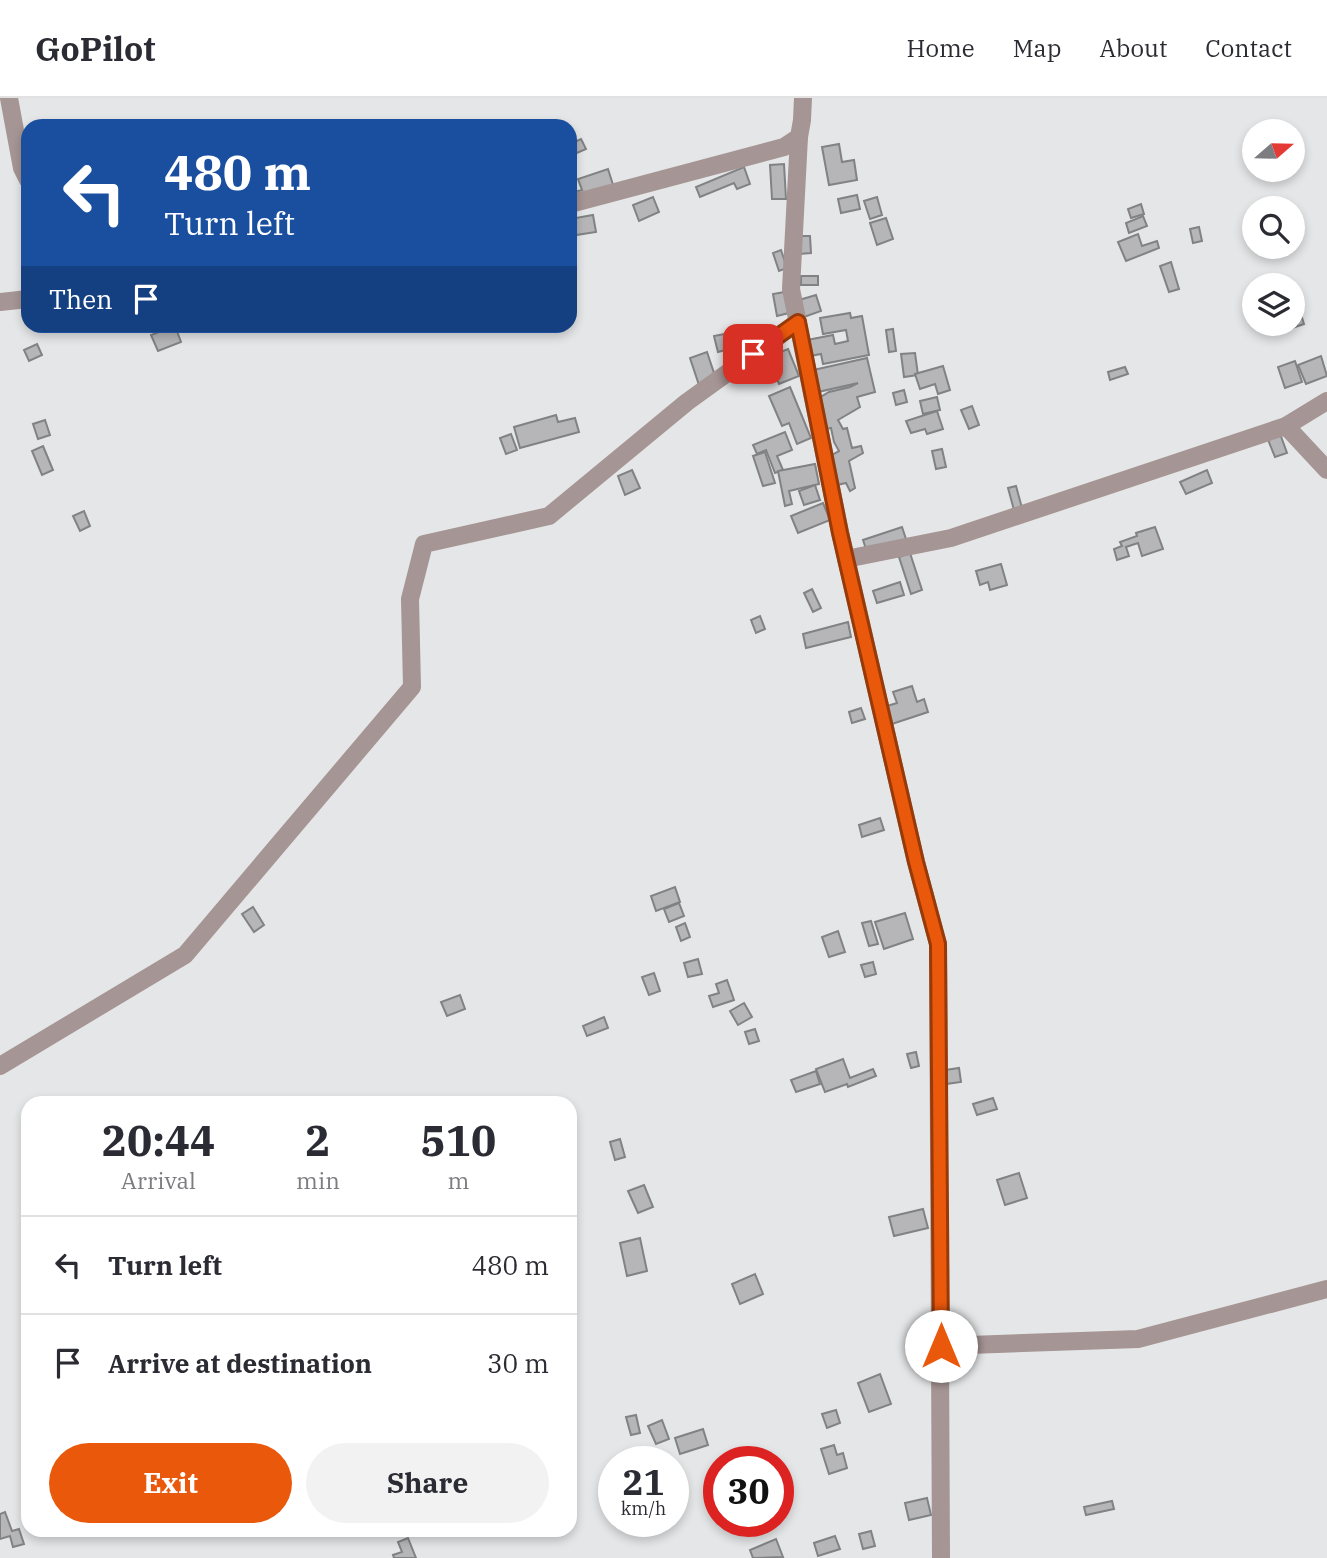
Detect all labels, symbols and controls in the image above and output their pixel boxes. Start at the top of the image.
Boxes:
text: GoPilot [35,27,156,70]
text: Home [907,32,975,64]
text: Map [1013,32,1061,64]
text: About [1099,32,1167,64]
text: Contact [1205,32,1292,64]
north arrow [1242,119,1306,182]
map controls [1242,119,1305,336]
text: 480 m [164,140,311,203]
icon: left [49,147,140,238]
button: search [1242,196,1305,259]
text: Turn left [164,202,295,244]
button: layers [1242,273,1305,336]
icon: arrive [127,280,165,318]
text: Then [49,282,113,316]
pin [723,324,783,384]
icon: arrive [734,335,772,373]
text: 20:44 [102,1113,215,1168]
text: 2 [305,1113,331,1168]
text: 510 [421,1113,496,1168]
text: Arrival [121,1165,196,1195]
text: min [296,1165,340,1195]
text: m [447,1165,469,1195]
icon: left [49,1246,87,1284]
text: Turn left [108,1248,222,1282]
text: 480 m [471,1248,549,1282]
position arrow [904,1309,978,1383]
icon: arrive [49,1344,87,1382]
text: Arrive at destination [108,1346,372,1380]
text: 30 m [487,1346,549,1380]
button: Exit [49,1443,292,1523]
button: Share [306,1443,549,1523]
speed limit sign: 30 [703,1446,794,1537]
text: 21 [622,1459,665,1505]
text: km/h [621,1497,666,1520]

